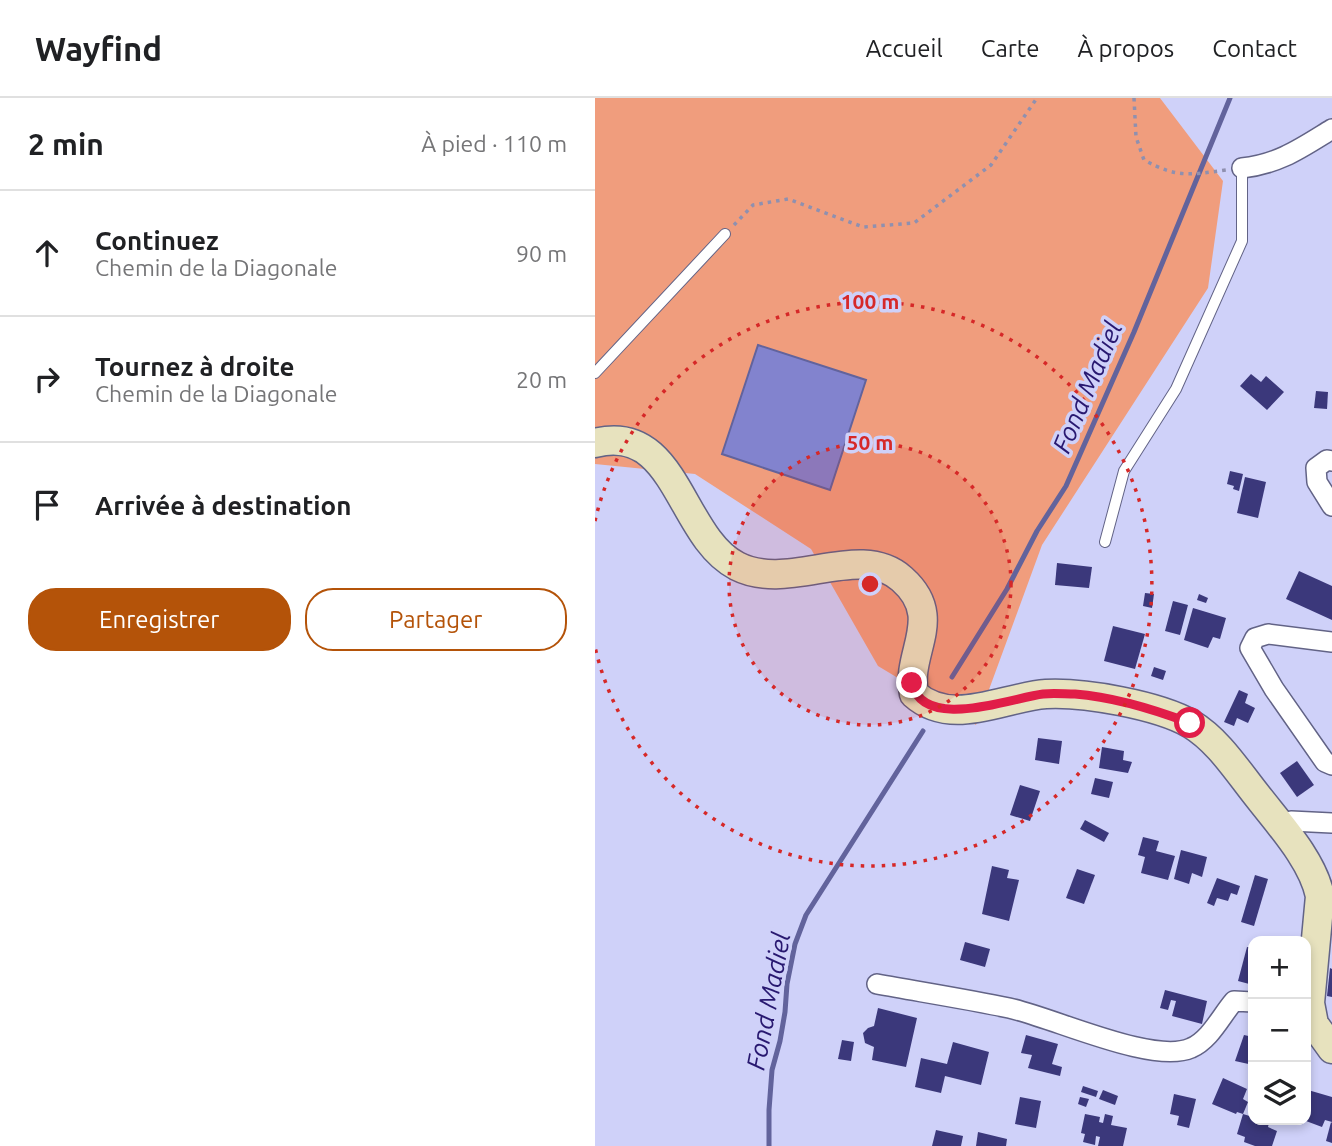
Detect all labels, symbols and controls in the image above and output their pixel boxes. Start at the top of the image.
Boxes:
text: Wayfind [35,30,162,67]
text: Accueil [866,35,943,62]
text: Carte [981,35,1040,62]
text: À propos [1078,35,1174,62]
text: Contact [1212,35,1297,62]
text: 2 min [28,127,104,161]
text: À pied · 110 m [421,131,567,156]
text: Continuez [95,226,219,255]
icon: ahead [28,234,66,272]
text: 90 m [516,241,567,266]
text: Chemin de la Diagonale [95,255,337,280]
text: 100 m [841,289,899,313]
water label: Fond Madiel [1046,317,1128,457]
text: Tournez à droite [95,352,294,381]
icon: right [28,360,66,398]
text: 20 m [516,367,567,392]
text: Chemin de la Diagonale [95,381,337,406]
text: 50 m [847,430,893,454]
icon: arrive [28,486,66,524]
text: Arrivée à destination [95,491,351,520]
centre of rings [858,572,882,596]
button: Enregistrer [28,588,291,651]
button: Partager [305,588,567,651]
route end [896,667,927,698]
route start [1174,707,1205,738]
water label: Fond Madiel [740,930,796,1072]
map controls [1248,936,1311,1125]
button: + [1248,936,1311,999]
button: − [1248,999,1311,1062]
button: layers [1248,1062,1311,1125]

